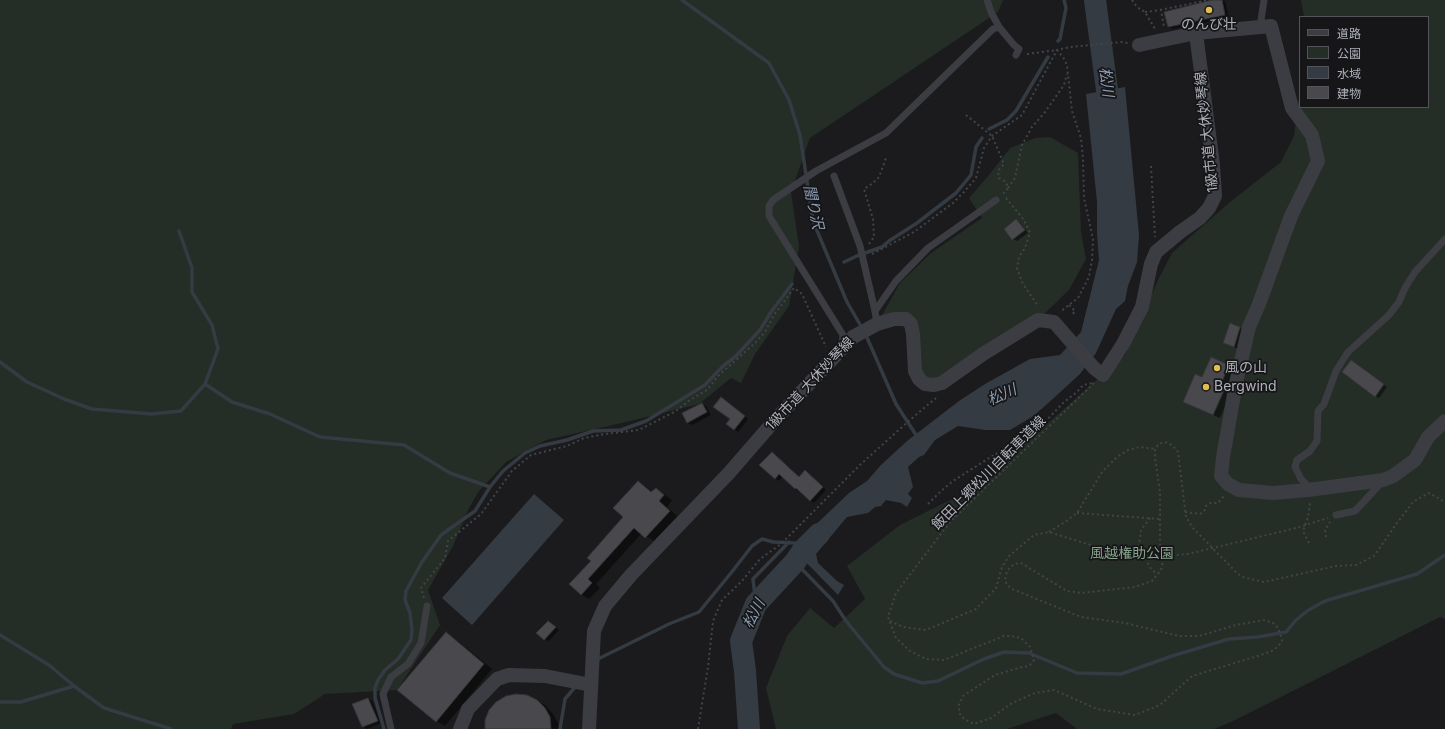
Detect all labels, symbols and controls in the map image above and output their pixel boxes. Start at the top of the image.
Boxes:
marker: のんび壮 [1204,5,1214,15]
legend [1299,16,1429,108]
place label: のんび壮 [1181,17,1237,33]
text: 道路 [1337,26,1361,41]
text: 公園 [1337,46,1361,61]
water label: 松川 [1095,66,1117,98]
text: 水域 [1337,66,1361,81]
street label: 1級市道 大休妙琴線 [1192,71,1222,193]
text: 建物 [1337,86,1361,101]
water label: 闇り沢 [800,183,826,231]
street label: 1級市道 大休妙琴線 [762,334,858,434]
place label: 風の山 [1225,360,1267,376]
marker: 風の山 [1212,363,1222,373]
place label: Bergwind [1214,379,1277,395]
water label: 松川 [985,381,1019,409]
marker: Bergwind [1201,382,1211,392]
street label: 飯田上郷松川自転車道線 [929,413,1049,533]
park label: 風越権助公園 [1090,546,1174,562]
water label: 松川 [739,597,769,631]

